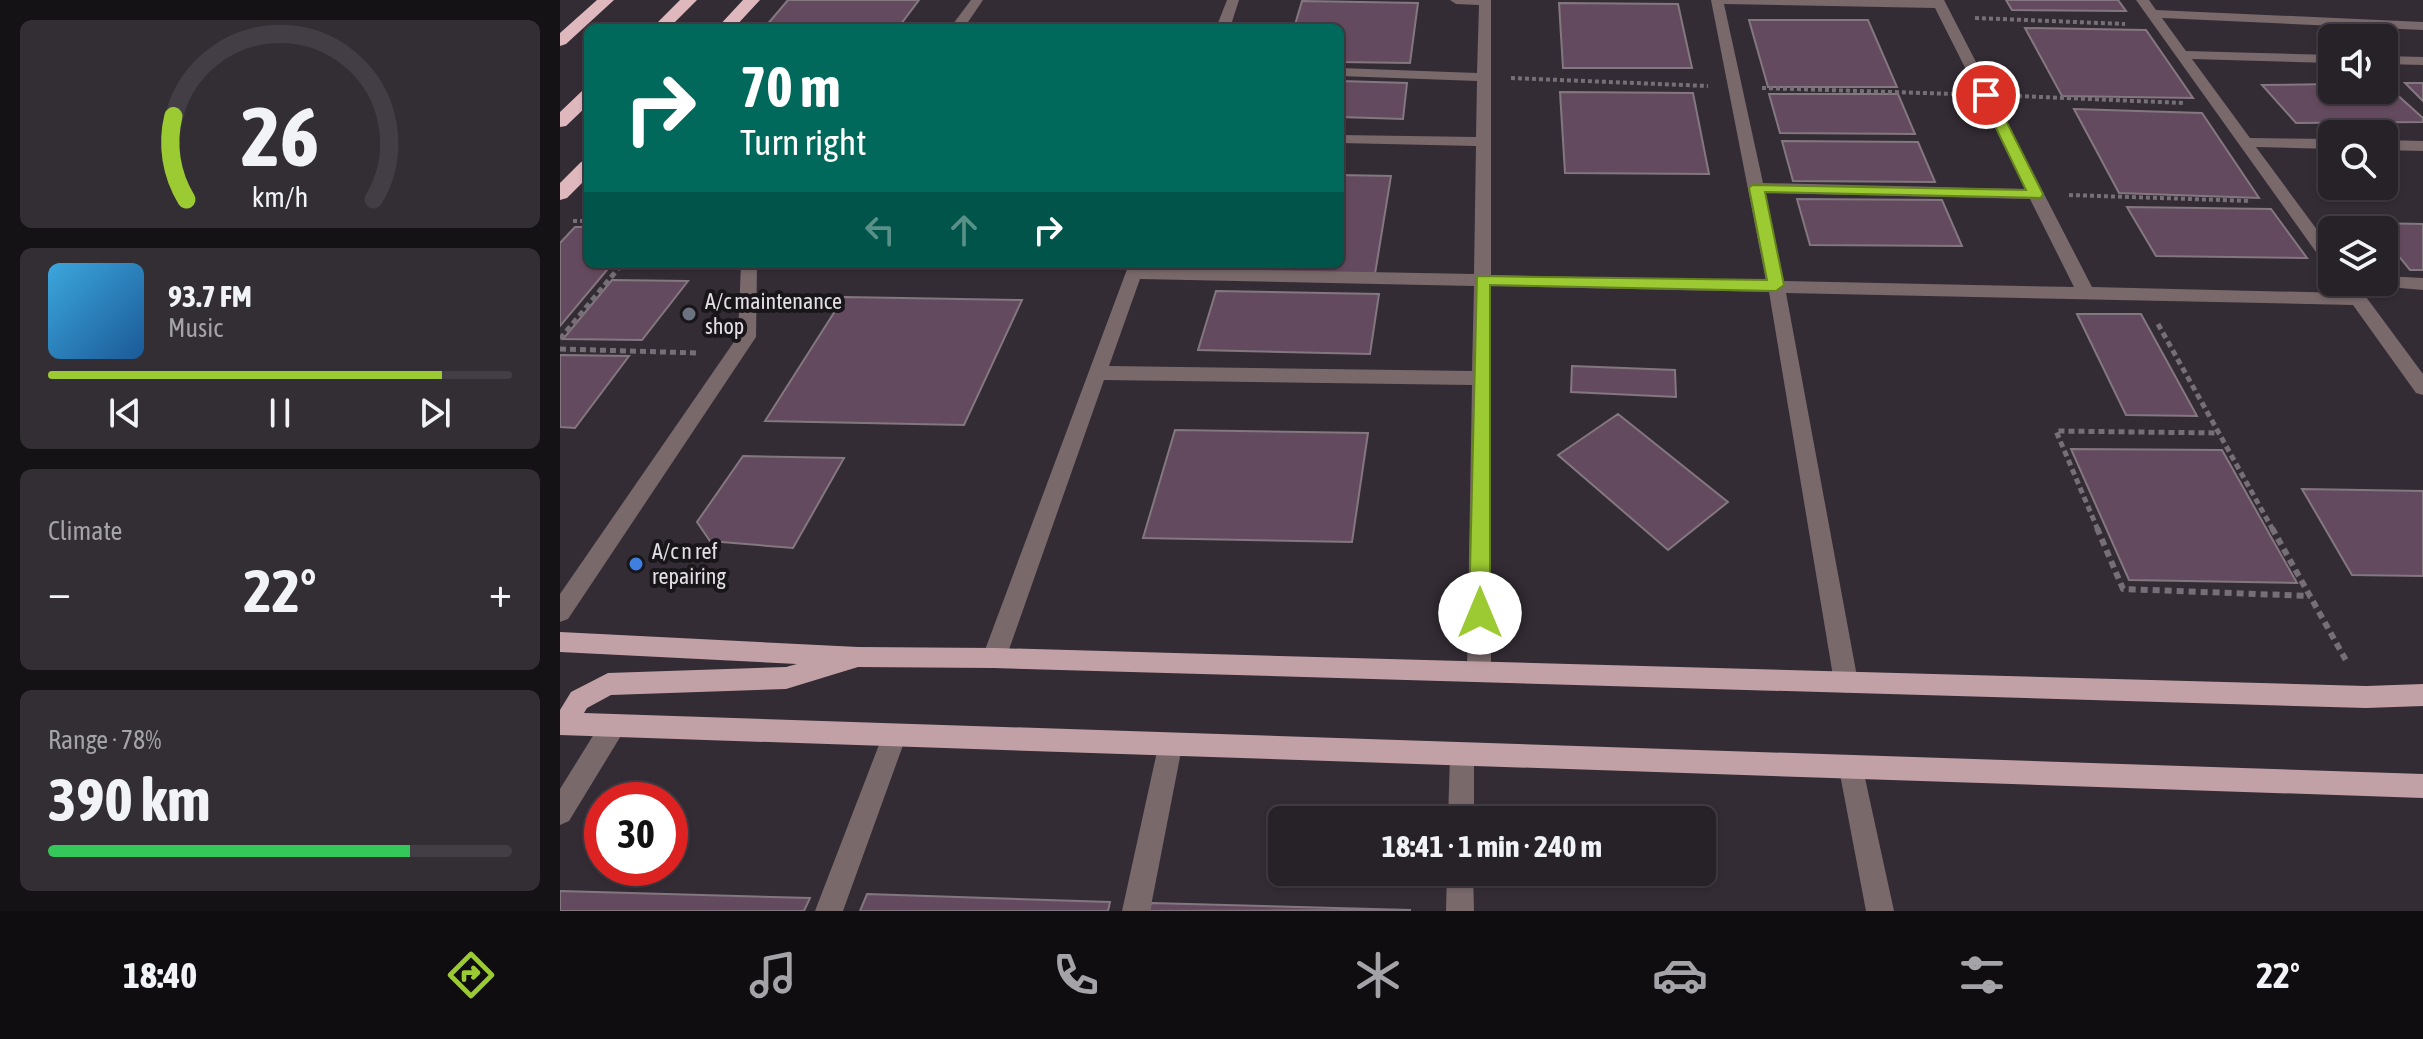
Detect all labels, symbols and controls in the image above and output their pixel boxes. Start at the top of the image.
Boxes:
map controls [2318,24,2398,296]
button: sound [2318,24,2398,104]
text: 70 m [740,55,841,119]
icon: right [608,56,712,160]
pin [1952,61,2020,129]
icon: arrive [1964,73,2008,117]
text: 26 [241,88,319,184]
button: search [2318,120,2398,200]
text: Turn right [740,121,867,163]
text: km/h [252,180,308,213]
icon: left [858,208,902,252]
icon: ahead [942,208,986,252]
icon: right [1026,208,1070,252]
button: layers [2318,216,2398,296]
text: 93.7 FM [168,279,252,313]
place label: A/c maintenance shop [705,288,842,339]
marker: A/c maintenance shop [680,305,698,323]
text: Music [168,313,223,343]
icon: previous [103,391,147,435]
icon: pause [258,391,302,435]
icon: next [413,391,457,435]
text: Climate [48,516,122,546]
place label: A/c n ref repairing [652,538,726,589]
marker: A/c n ref repairing [627,555,645,573]
text: 22° [244,556,316,625]
text: − [48,566,71,616]
text: + [489,566,512,616]
position arrow [1438,571,1522,655]
text: Range · 78% [48,725,161,755]
text: 390 km [48,765,210,834]
speed limit sign: 30 [584,782,688,886]
text: 18:41 · 1 min · 240 m [1382,829,1602,863]
icon: directions [443,947,499,1003]
icon: music [745,947,801,1003]
icon: phone [1048,947,1104,1003]
icon: climate [1350,947,1406,1003]
icon: car [1652,947,1708,1003]
icon: filters [1954,947,2010,1003]
text: 18:40 [123,954,197,996]
text: 22° [2256,954,2300,996]

